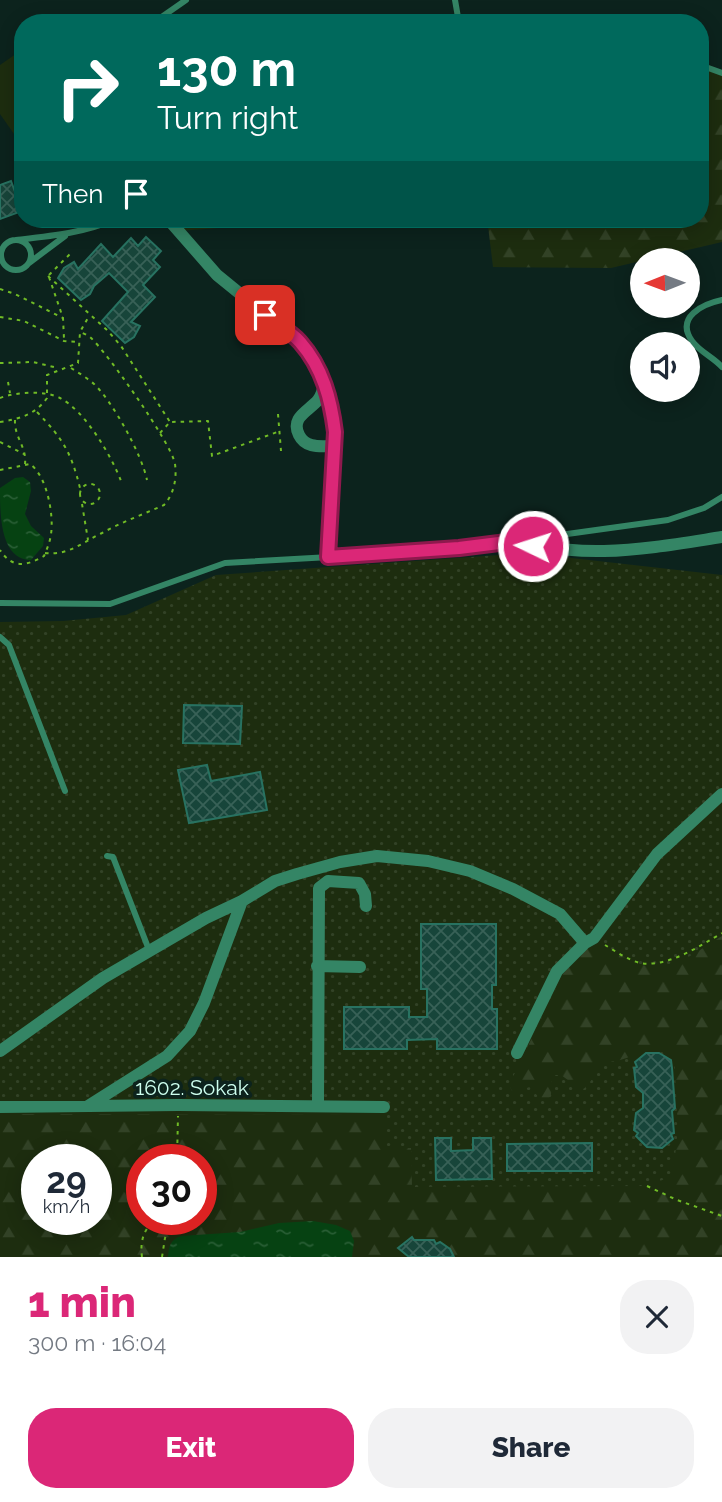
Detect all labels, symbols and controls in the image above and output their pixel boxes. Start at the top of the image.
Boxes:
text: 130 m [157,40,296,97]
icon: right [42,42,133,133]
text: Turn right [157,99,298,136]
icon: arrive [117,175,155,213]
text: Then [42,179,103,209]
north arrow [630,248,700,318]
map controls [630,248,700,402]
pin [235,285,295,345]
icon: arrive [246,296,284,334]
button: sound [630,332,700,402]
position arrow [496,509,570,583]
street label: 1602. Sokak [135,1075,249,1100]
speed limit sign: 30 [126,1144,217,1235]
text: 29 [46,1160,87,1201]
text: km/h [43,1196,90,1217]
text: 1 min [28,1278,136,1327]
button: close [620,1280,694,1354]
text: 300 m · 16:04 [28,1329,166,1356]
button: Exit [28,1408,354,1488]
button: Share [368,1408,694,1488]

